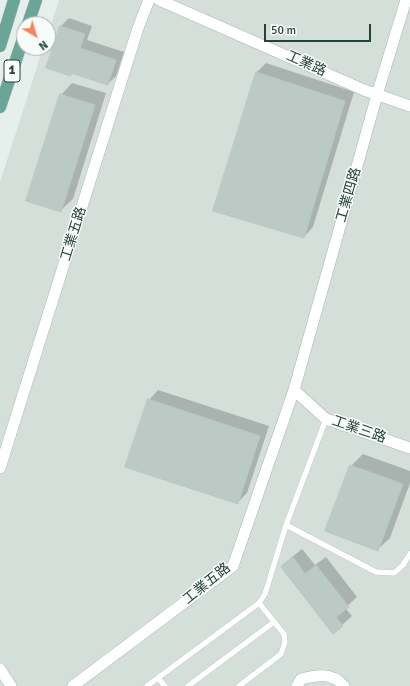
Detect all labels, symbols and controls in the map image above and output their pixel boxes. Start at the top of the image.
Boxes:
north arrow [16,16,56,56]
scale bar [266,16,373,42]
text: 50 m [271,23,296,38]
text: N [36,38,50,53]
street label: 工業路 [283,48,329,80]
road number: 1 [4,60,20,82]
street label: 工業四路 [333,166,365,224]
street label: 工業五路 [58,205,90,263]
street label: 工業三路 [330,413,388,447]
street label: 工業五路 [180,560,234,608]

